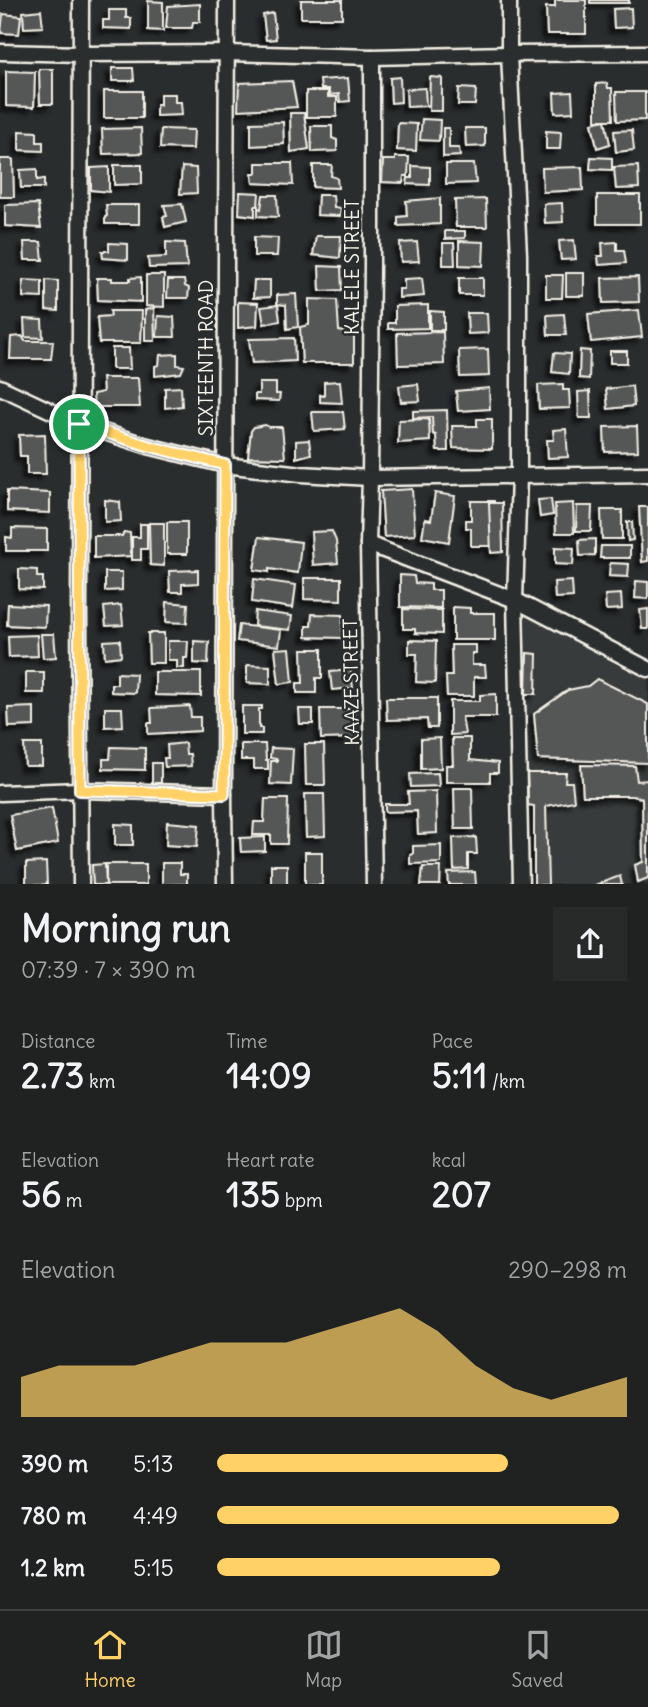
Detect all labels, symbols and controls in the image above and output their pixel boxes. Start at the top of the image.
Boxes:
street label: KALELE STREET [340,199,364,335]
street label: SIXTEENTH ROAD [194,280,218,436]
pin [49,394,109,454]
icon: arrive [60,405,98,443]
street label: KAAZE STREET [338,618,364,746]
text: Morning run [21,905,231,952]
button: share [553,907,627,981]
text: 07:39 · 7 × 390 m [21,955,196,984]
text: Distance [21,1029,95,1053]
text: Time [226,1029,267,1053]
text: Pace [432,1029,473,1053]
text: 2.73 [21,1053,84,1097]
text: 14:09 [226,1053,312,1097]
text: 5:11 [432,1053,487,1097]
text: km [84,1069,115,1093]
text: /km [487,1069,525,1093]
text: Elevation [21,1148,99,1172]
text: Heart rate [226,1148,314,1172]
text: kcal [432,1148,466,1172]
text: 56 [21,1172,61,1216]
text: 135 [226,1172,280,1216]
text: 207 [432,1172,491,1216]
text: m [61,1188,83,1212]
text: bpm [280,1188,323,1212]
text: Elevation [21,1255,115,1284]
text: 290–298 m [508,1255,627,1284]
text: 390 m [21,1449,88,1478]
text: 5:13 [133,1449,174,1478]
text: 780 m [21,1501,86,1530]
text: 4:49 [133,1501,178,1530]
text: 1.2 km [21,1553,85,1582]
text: 5:15 [133,1553,174,1582]
tab: Home [84,1626,136,1692]
tab: Map [305,1626,343,1692]
tab: Saved [512,1626,564,1692]

